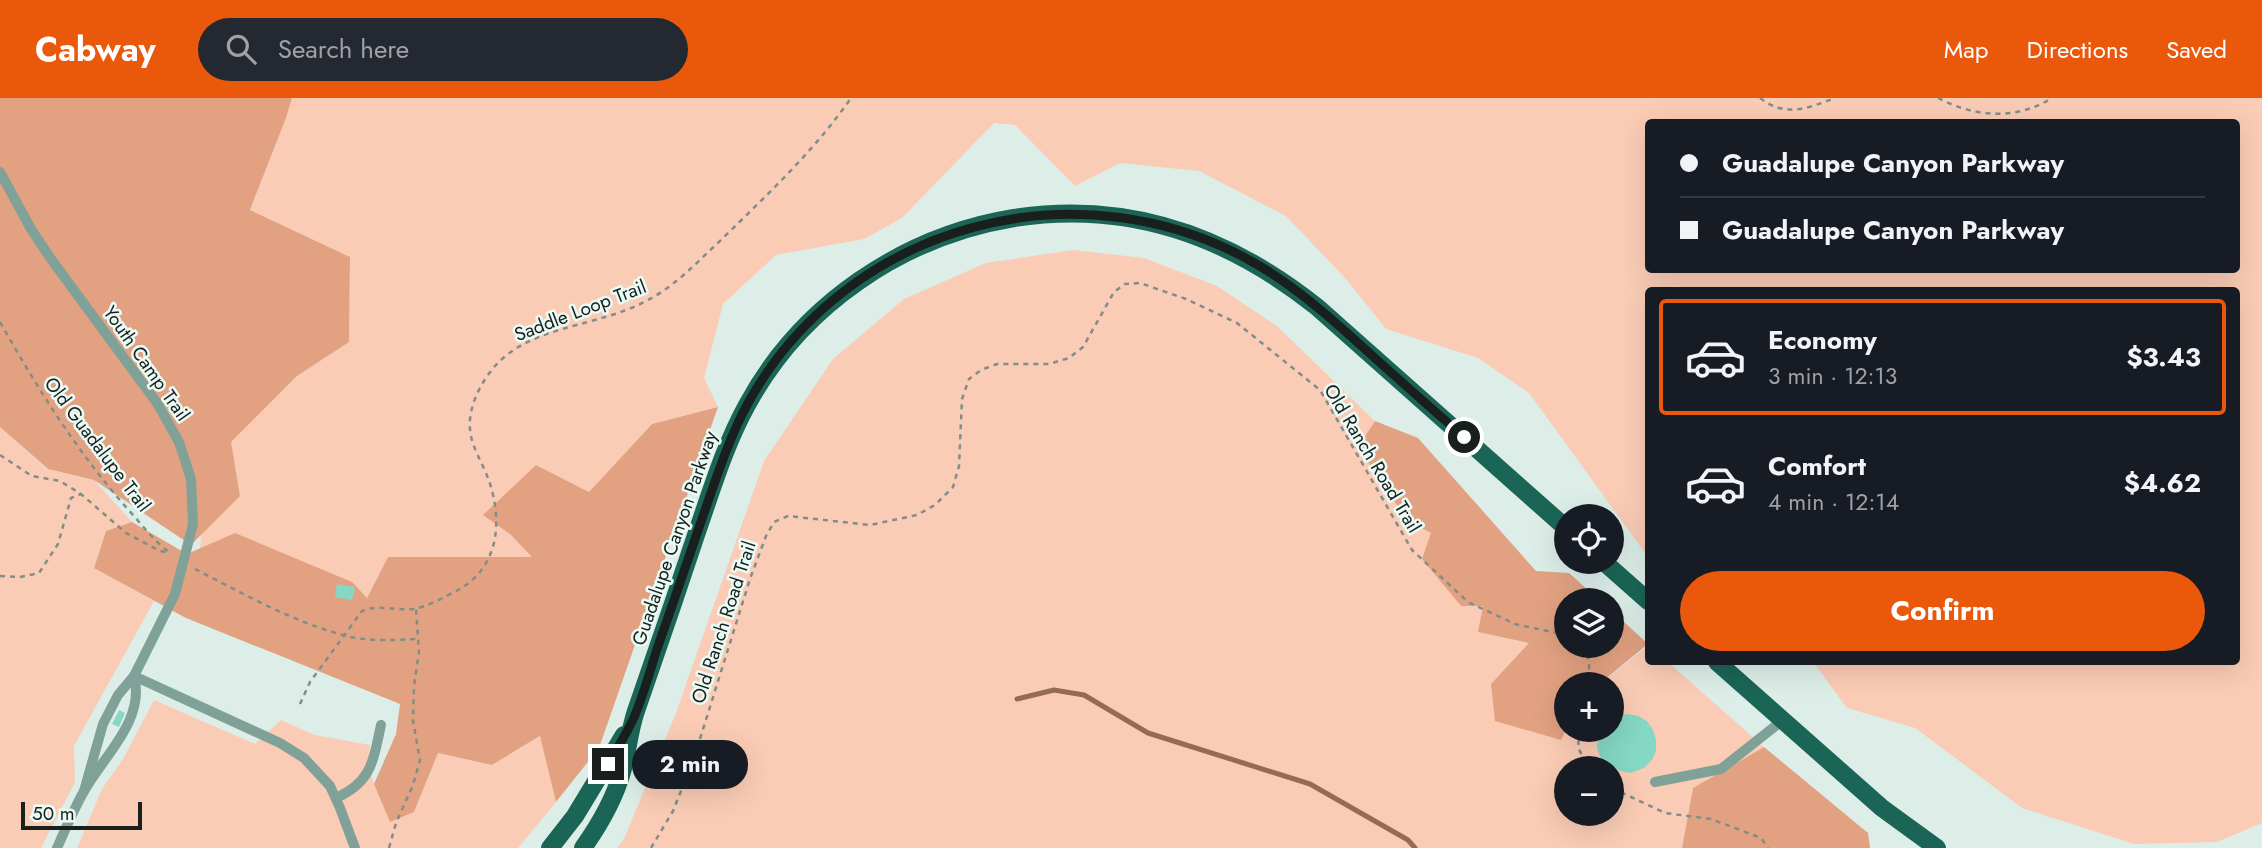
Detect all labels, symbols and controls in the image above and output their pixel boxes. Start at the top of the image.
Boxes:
search box [198,18,688,81]
text: Cabway [35,26,156,73]
icon: search [222,30,260,68]
text: Search here [278,30,409,68]
text: Map [1944,32,1989,67]
text: Directions [2027,32,2128,67]
text: Saved [2166,32,2227,67]
text: Guadalupe Canyon Parkway [1722,144,2064,182]
text: Guadalupe Canyon Parkway [1722,211,2064,249]
street label: Saddle Loop Trail [510,273,650,348]
street label: Youth Camp Trail [97,300,196,426]
text: Economy [1768,321,1877,359]
icon: car [1684,326,1747,389]
text: $3.43 [2126,338,2201,376]
text: 3 min · 12:13 [1768,359,1897,393]
street label: Old Guadalupe Trail [38,371,157,517]
street label: Old Ranch Road Trail [1317,379,1428,538]
route start [1448,421,1480,453]
street label: Guadalupe Canyon Parkway [625,427,724,649]
text: Comfort [1768,447,1866,485]
icon: car [1684,452,1747,515]
text: $4.62 [2124,464,2201,502]
text: 4 min · 12:14 [1768,485,1899,519]
map controls [1554,504,1624,826]
button: locate [1554,504,1624,574]
street label: Old Ranch Road Trail [684,537,762,707]
button: Confirm [1680,571,2205,651]
button: layers [1554,588,1624,658]
button: + [1554,672,1624,742]
callout: 2 min [632,740,748,788]
text: 2 min [660,747,720,781]
route end [592,748,624,780]
button: − [1554,756,1624,826]
scale bar [21,799,142,831]
text: 50 m [32,800,75,827]

